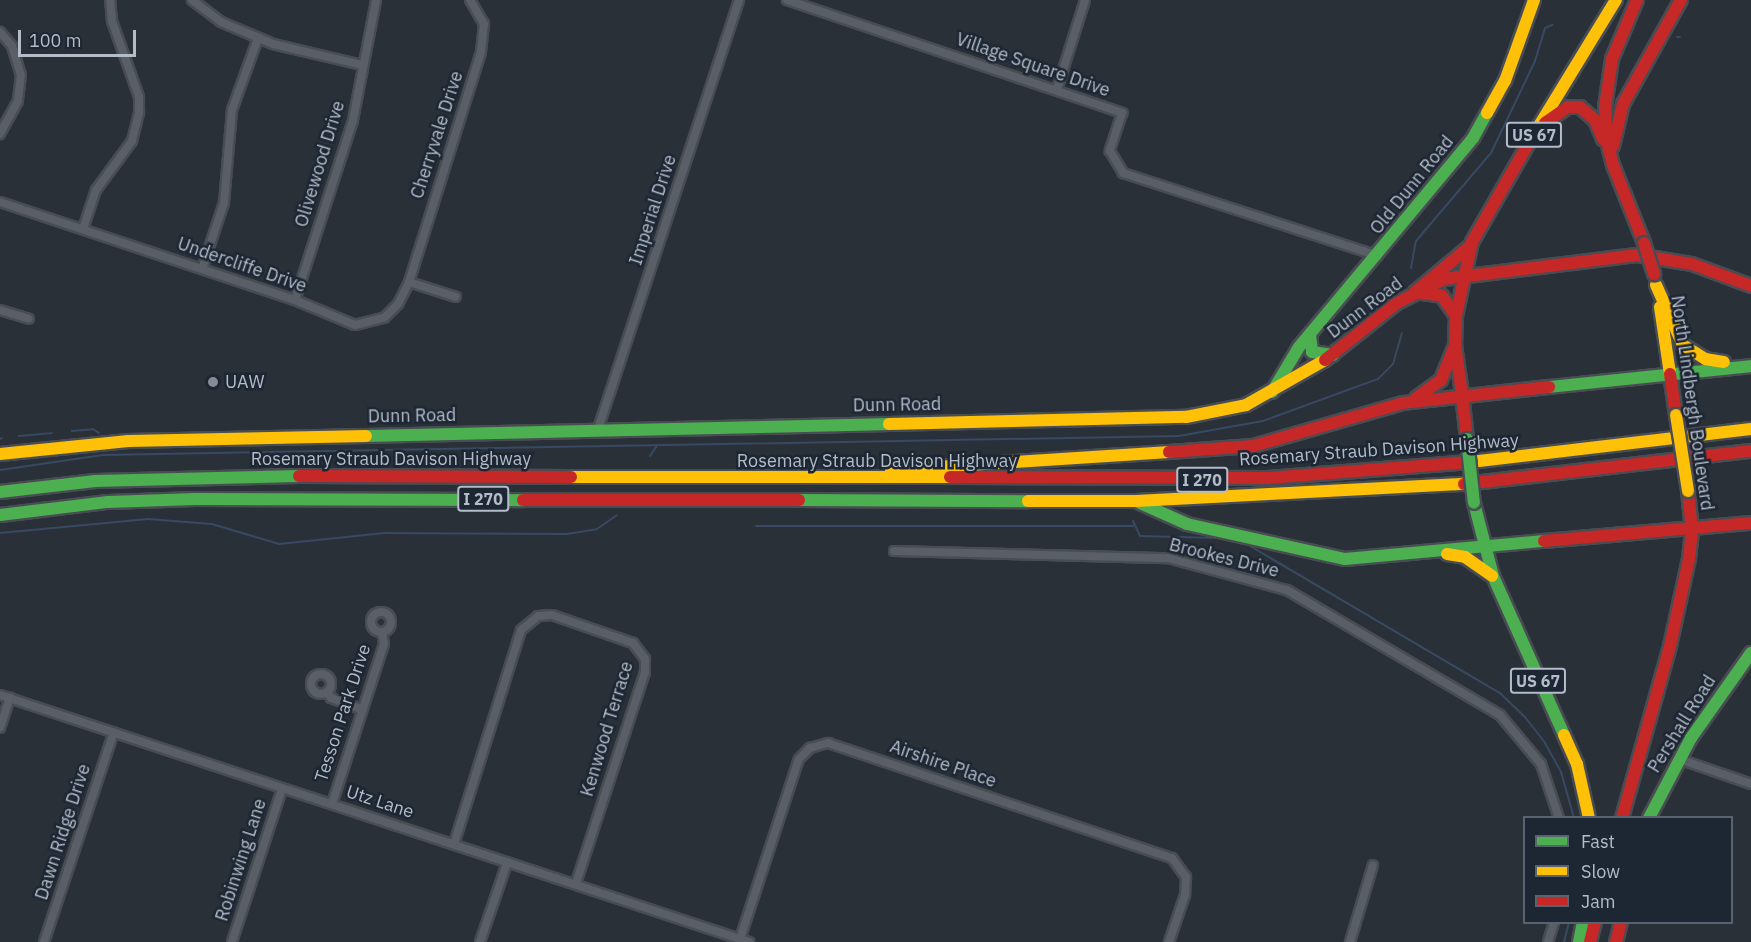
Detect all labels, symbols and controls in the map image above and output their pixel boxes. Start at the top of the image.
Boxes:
scale bar [21,18,140,56]
text: 100 m [29,29,81,52]
street label: Village Square Drive [953,29,1113,101]
street label: Cherryvale Drive [406,69,468,201]
street label: Olivewood Drive [291,98,349,230]
road number: US 67 [1506,122,1562,148]
street label: Old Dunn Road [1366,131,1458,239]
street label: Imperial Drive [625,152,681,268]
street label: Undercliffe Drive [175,233,309,297]
street label: Dunn Road [1323,273,1407,343]
street label: North Lindbergh Boulevard [1666,294,1718,512]
place label: UAW [225,371,264,393]
marker: UAW [206,375,220,389]
street label: Dunn Road [853,393,941,417]
street label: Dunn Road [368,404,456,428]
street label: Rosemary Straub Davison Highway [1238,429,1520,471]
street label: Rosemary Straub Davison Highway [251,448,531,470]
street label: Rosemary Straub Davison Highway [737,450,1017,472]
road number: I 270 [1175,467,1229,493]
road number: I 270 [456,486,510,512]
street label: Brookes Drive [1167,534,1281,582]
street label: Tesson Park Drive [311,641,375,785]
street label: Kenwood Terrace [576,659,638,799]
road number: US 67 [1510,668,1566,694]
street label: Pershall Road [1643,671,1721,777]
street label: Airshire Place [887,736,999,792]
street label: Dawn Ridge Drive [31,761,95,903]
street label: Utz Lane [343,781,417,823]
street label: Robinwing Lane [211,796,271,924]
legend [1523,816,1733,924]
text: Fast [1581,830,1615,853]
text: Slow [1581,860,1620,883]
text: Jam [1581,890,1616,913]

